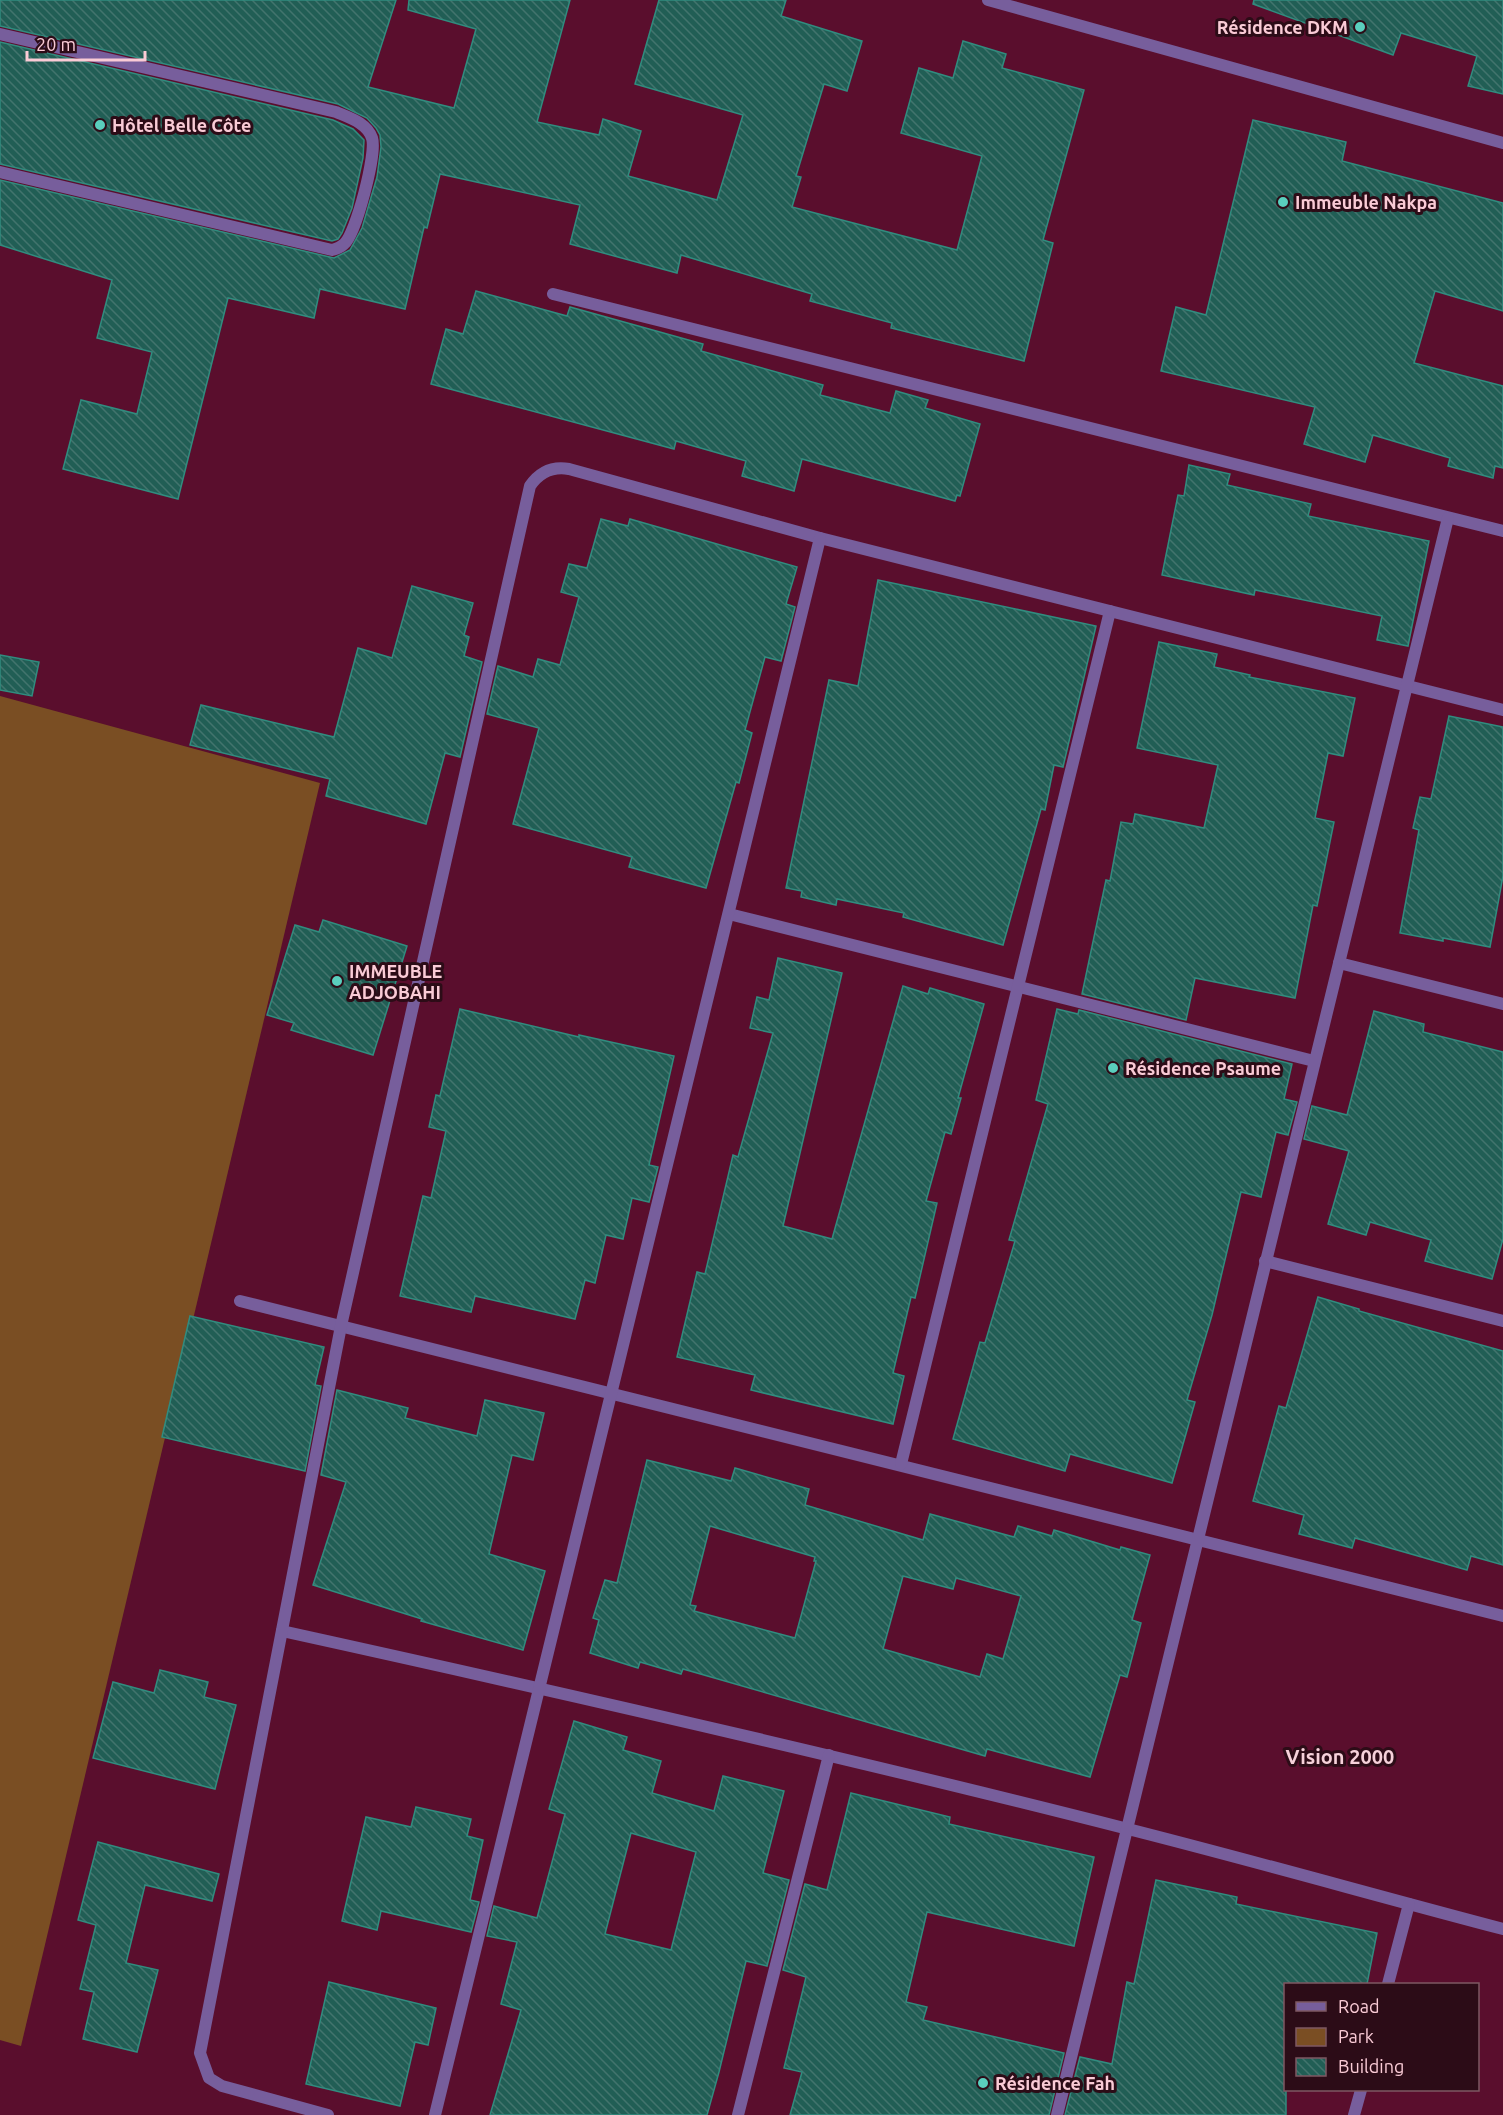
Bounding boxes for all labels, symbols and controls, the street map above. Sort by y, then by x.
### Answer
place label: Résidence DKM [1217,17,1348,37]
marker: Résidence DKM [1353,20,1367,34]
scale bar [27,24,146,62]
text: 20 m [36,34,76,54]
place label: Hôtel Belle Côte [112,115,251,135]
marker: Hôtel Belle Côte [93,118,107,132]
place label: Immeuble Nakpa [1295,192,1437,212]
marker: Immeuble Nakpa [1276,195,1290,209]
place label: IMMEUBLE ADJOBAHI [349,961,443,1002]
marker: IMMEUBLE ADJOBAHI [330,974,344,988]
place label: Résidence Psaume [1125,1058,1281,1078]
marker: Résidence Psaume [1106,1061,1120,1075]
district label: Vision 2000 [1286,1745,1394,1768]
legend [1284,1983,1479,2091]
text: Road [1338,1996,1380,2016]
text: Park [1338,2026,1374,2046]
text: Building [1338,2056,1404,2076]
place label: Résidence Fah [995,2073,1115,2093]
marker: Résidence Fah [976,2076,990,2090]

